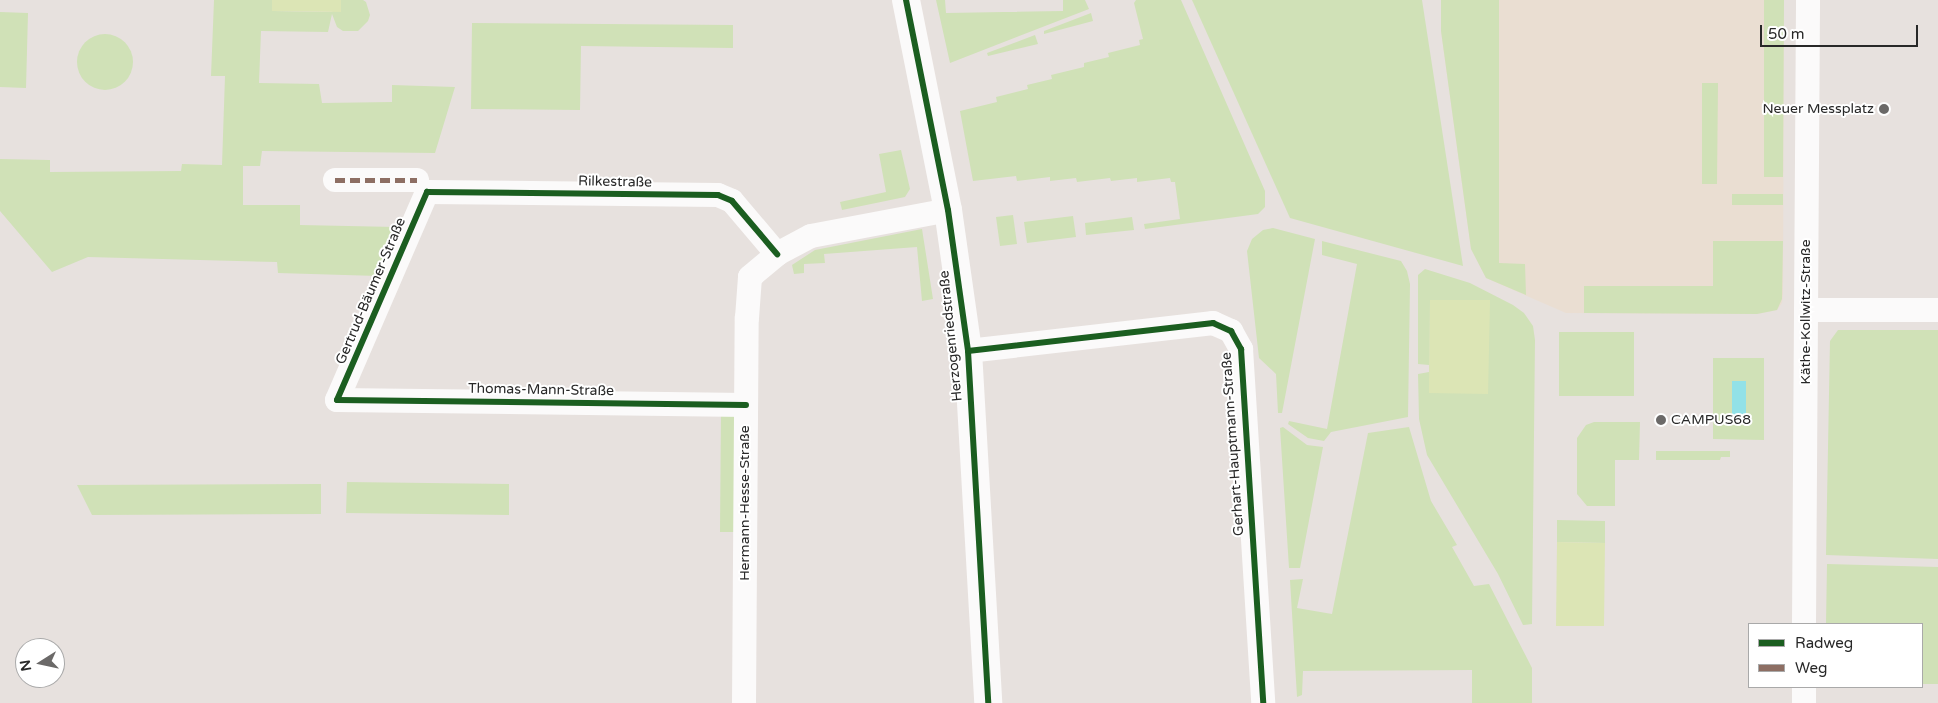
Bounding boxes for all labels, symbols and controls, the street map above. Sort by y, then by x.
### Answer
scale bar [1763,15,1920,47]
text: 50 m [1768,25,1805,43]
place label: Neuer Messplatz [1763,101,1874,117]
marker: Neuer Messplatz [1878,103,1890,115]
street label: Rilkestraße [578,173,652,191]
street label: Gertrud-Bäumer-Straße [332,215,410,367]
street label: Käthe-Kollwitz-Straße [1798,239,1814,385]
street label: Herzogenriedstraße [936,270,966,402]
street label: Gerhart-Hauptmann-Straße [1218,351,1248,537]
street label: Thomas-Mann-Straße [468,380,614,400]
place label: CAMPUS68 [1671,412,1751,428]
marker: CAMPUS68 [1655,414,1667,426]
street label: Hermann-Hesse-Straße [737,425,753,581]
legend [1748,623,1923,688]
text: Radweg [1795,634,1853,652]
north arrow [15,638,65,688]
text: N [16,659,35,673]
text: Weg [1795,659,1827,677]

